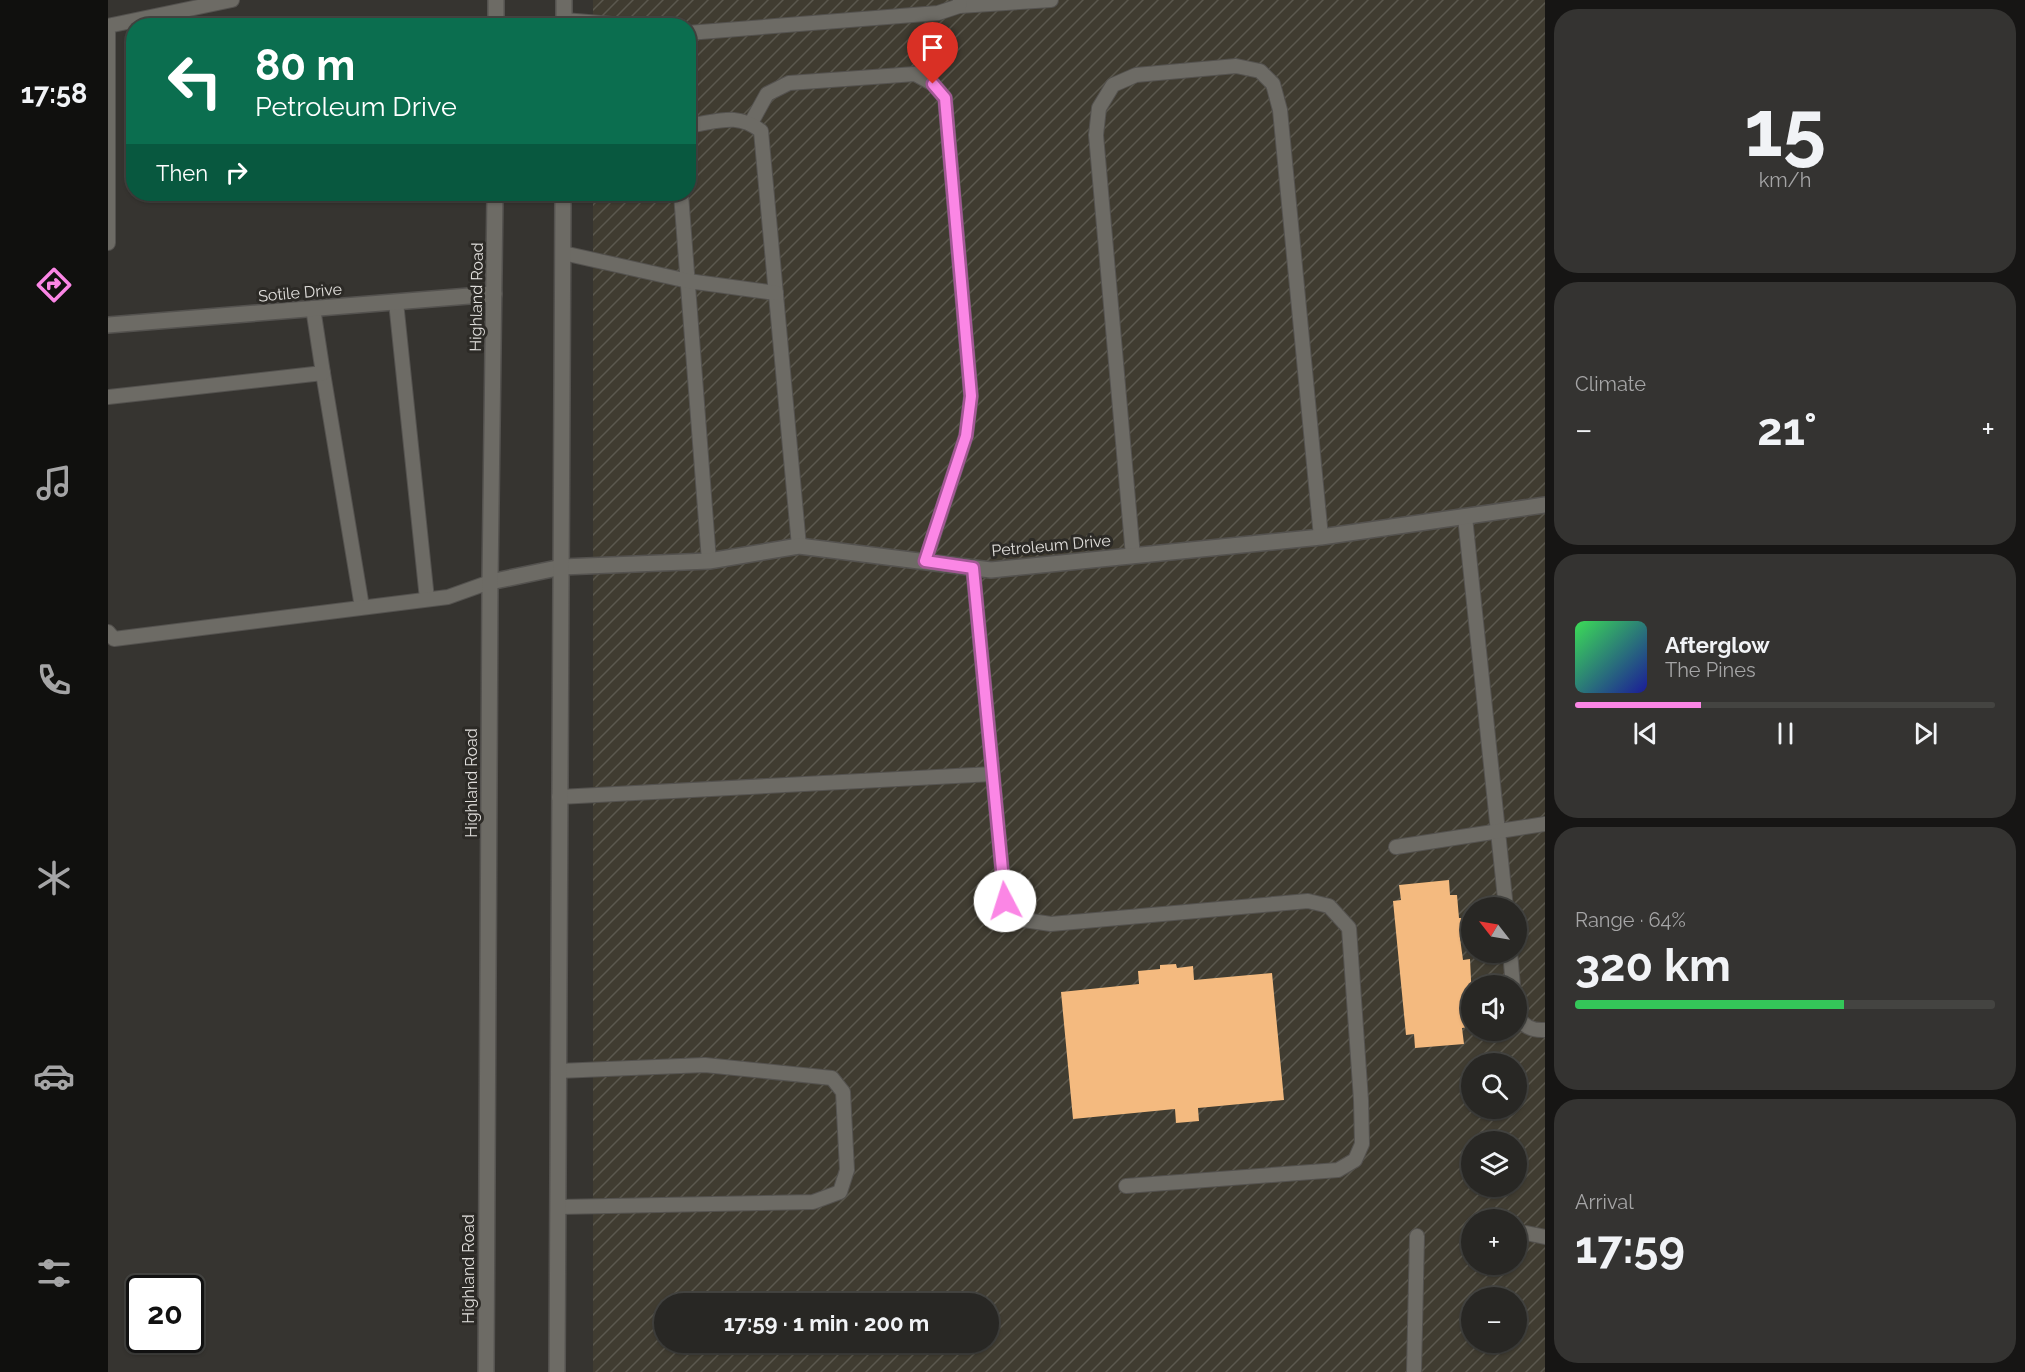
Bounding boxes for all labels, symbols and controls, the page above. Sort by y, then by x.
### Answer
pin [907,22,958,84]
icon: arrive [916,31,949,64]
text: 80 m [255,41,355,90]
icon: left [156,42,234,120]
text: 17:58 [21,78,87,109]
text: 15 [1744,83,1826,174]
text: Petroleum Drive [255,91,457,122]
icon: right [220,156,253,189]
text: Then [156,160,208,186]
text: km/h [1759,168,1811,192]
street label: Highland Road [466,242,487,352]
icon: directions [33,264,75,306]
street label: Sotile Drive [257,279,343,306]
text: Climate [1575,372,1646,396]
text: 21° [1757,403,1817,456]
text: − [1575,410,1593,449]
text: + [1981,410,1995,449]
icon: music [33,462,75,504]
street label: Petroleum Drive [991,531,1111,560]
text: Afterglow [1665,632,1770,658]
text: The Pines [1665,658,1756,682]
icon: phone [33,659,75,701]
icon: previous [1629,717,1662,750]
icon: pause [1769,717,1802,750]
icon: next [1909,717,1942,750]
street label: Highland Road [462,728,481,838]
icon: climate [33,857,75,899]
position arrow [973,869,1037,933]
north arrow [1461,897,1527,963]
map controls [1461,897,1527,1353]
text: Range · 64% [1575,908,1686,932]
text: 320 km [1575,939,1731,992]
button: sound [1461,975,1527,1041]
button: search [1461,1053,1527,1119]
icon: car [33,1055,75,1097]
button: layers [1461,1131,1527,1197]
text: Arrival [1575,1190,1634,1214]
button: + [1461,1209,1527,1275]
street label: Highland Road [459,1214,478,1324]
text: 17:59 [1575,1221,1685,1274]
icon: filters [33,1252,75,1294]
speed limit sign: 20 [126,1275,204,1353]
button: − [1461,1287,1527,1353]
text: 17:59 · 1 min · 200 m [724,1310,929,1336]

